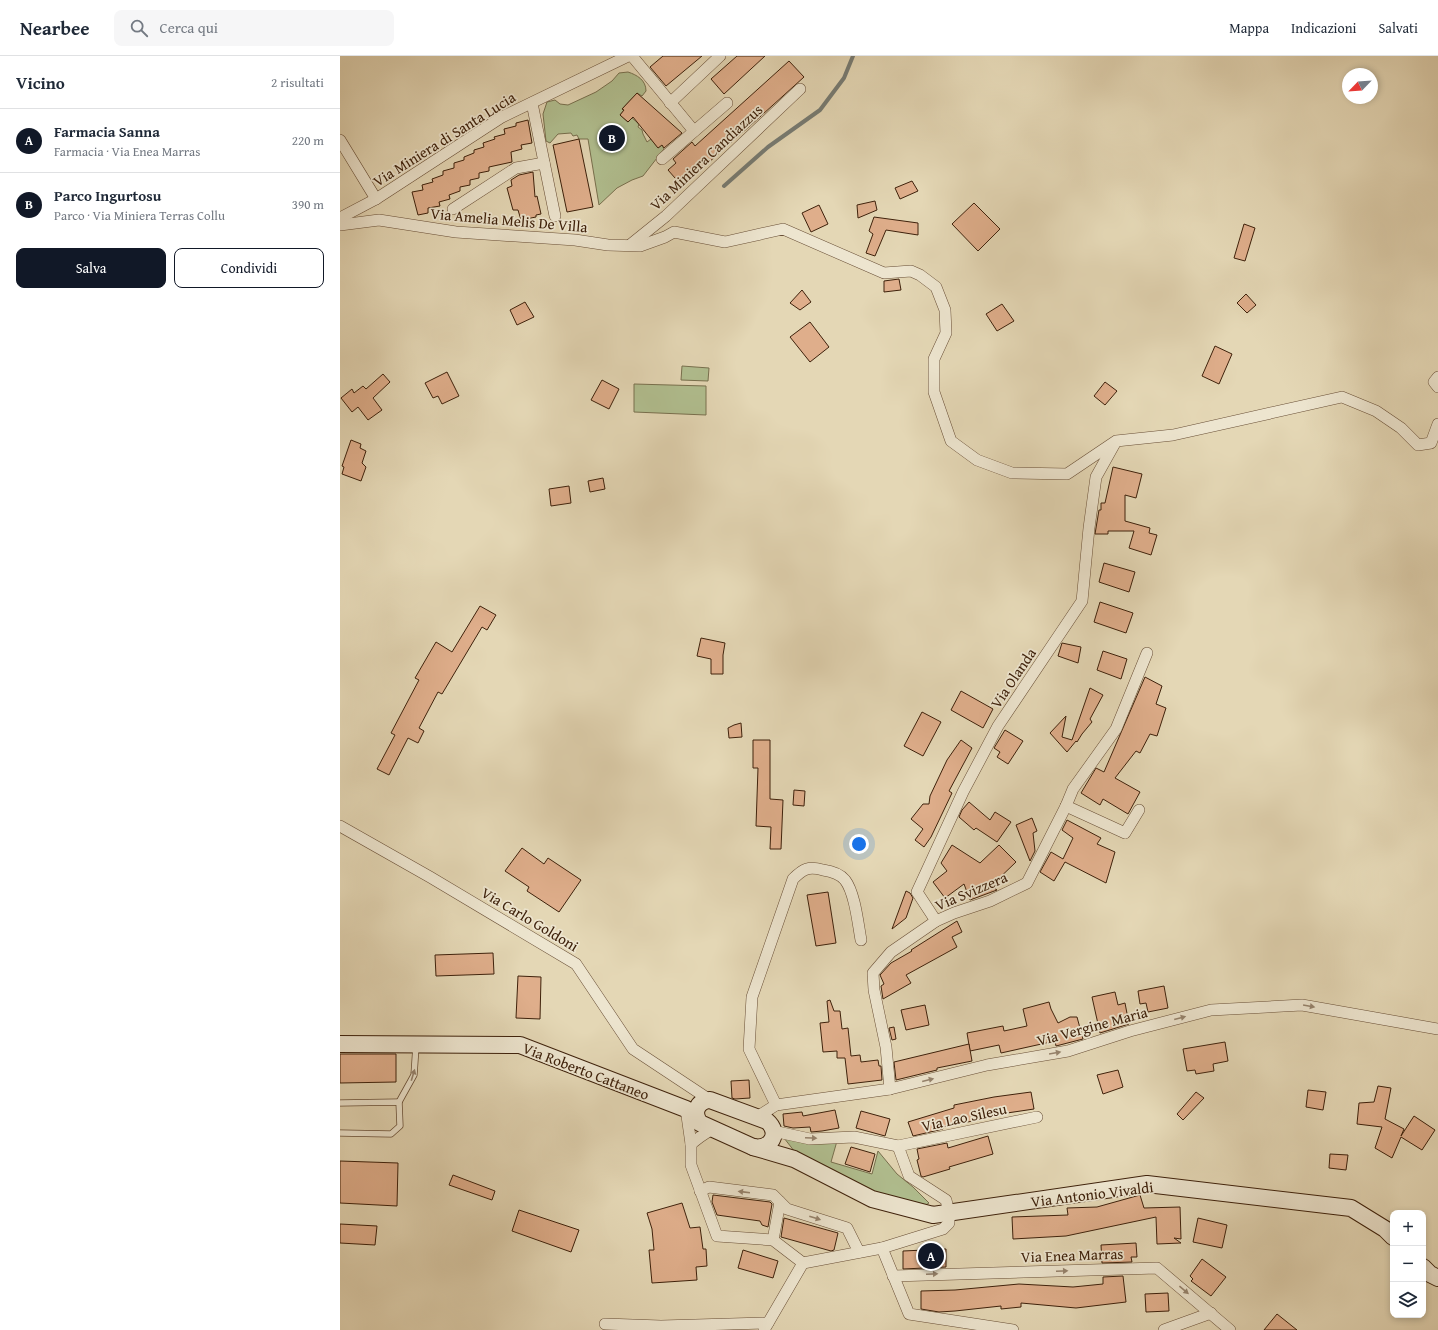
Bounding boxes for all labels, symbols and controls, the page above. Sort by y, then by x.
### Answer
search box [114,10,394,46]
text: Nearbee [20,14,90,42]
icon: search [128,17,150,39]
text: Cerca qui [160,17,218,38]
text: Mappa [1229,18,1269,38]
text: Indicazioni [1291,18,1356,38]
text: Salvati [1378,18,1418,38]
north arrow [1342,68,1378,104]
text: Vicino [16,70,65,95]
text: 2 risultati [271,73,324,92]
street label: Via Miniera di Santa Lucia [369,87,519,191]
street label: Via Miniera Candiazzus [645,99,767,215]
text: Farmacia Sanna [54,121,160,142]
pin: B [599,123,625,153]
text: A [25,131,33,150]
text: 220 m [292,131,324,150]
text: Farmacia · Via Enea Marras [54,142,200,161]
text: Parco Ingurtosu [54,185,161,206]
text: B [25,195,33,214]
text: 390 m [292,195,324,214]
street label: Via Amelia Melis De Villa [430,203,588,237]
text: Parco · Via Miniera Terras Collu [54,206,225,225]
button: Salva [16,248,166,288]
button: Condividi [174,248,324,288]
street label: Via Olanda [985,644,1041,712]
your location [849,834,869,854]
street label: Via Svizzera [932,866,1010,916]
street label: Via Carlo Goldoni [477,882,583,956]
street label: Via Vergine Maria [1034,1001,1150,1051]
one-way arrow [1303,1003,1315,1009]
one-way arrow [1174,1015,1186,1021]
street label: Via Roberto Cattaneo [520,1037,653,1105]
one-way arrow [1049,1050,1061,1056]
one-way arrow [410,1068,416,1080]
one-way arrow [922,1076,934,1082]
street label: Via Lao Silesu [919,1098,1009,1136]
one-way arrow [805,1135,818,1142]
street label: Via Antonio Vivaldi [1030,1176,1154,1212]
one-way arrow [738,1189,750,1195]
map controls [1390,1210,1426,1318]
button: + [1390,1210,1426,1246]
one-way arrow [809,1215,821,1221]
pin: A [918,1241,944,1271]
street label: Via Enea Marras [1020,1243,1124,1267]
button: − [1390,1246,1426,1282]
one-way arrow [1056,1268,1069,1274]
one-way arrow [926,1271,938,1278]
button: layers [1390,1282,1426,1318]
one-way arrow [1178,1286,1189,1295]

